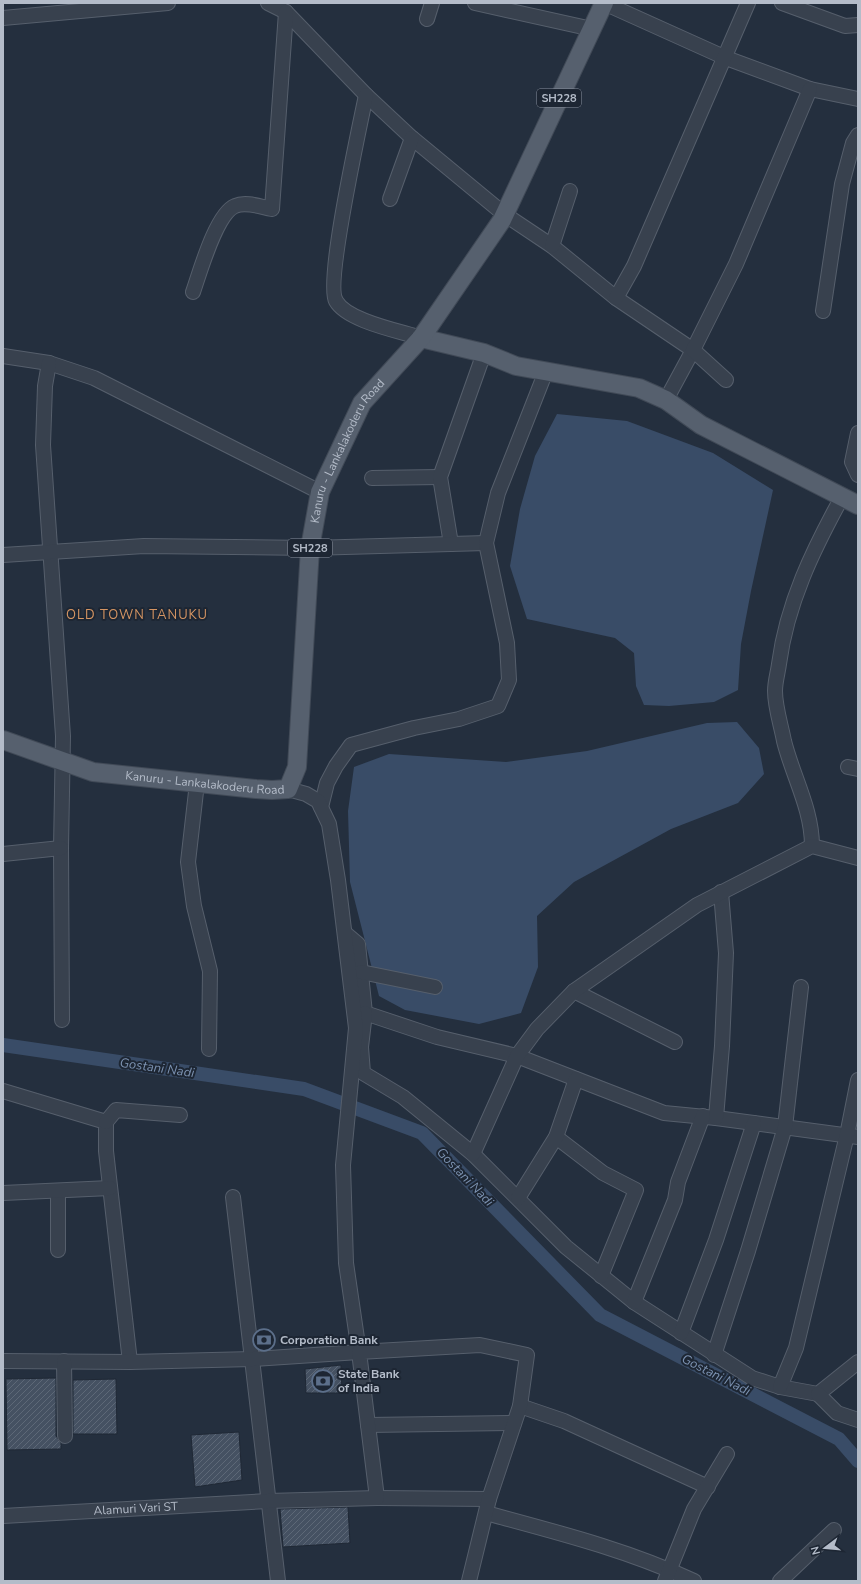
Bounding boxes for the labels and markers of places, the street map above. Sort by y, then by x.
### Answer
bank icon: Corporation Bank [251,1327,277,1353]
place label: Corporation Bank [280,1332,378,1348]
place label: State Bank of India [338,1366,400,1396]
bank icon: State Bank of India [310,1368,336,1394]

